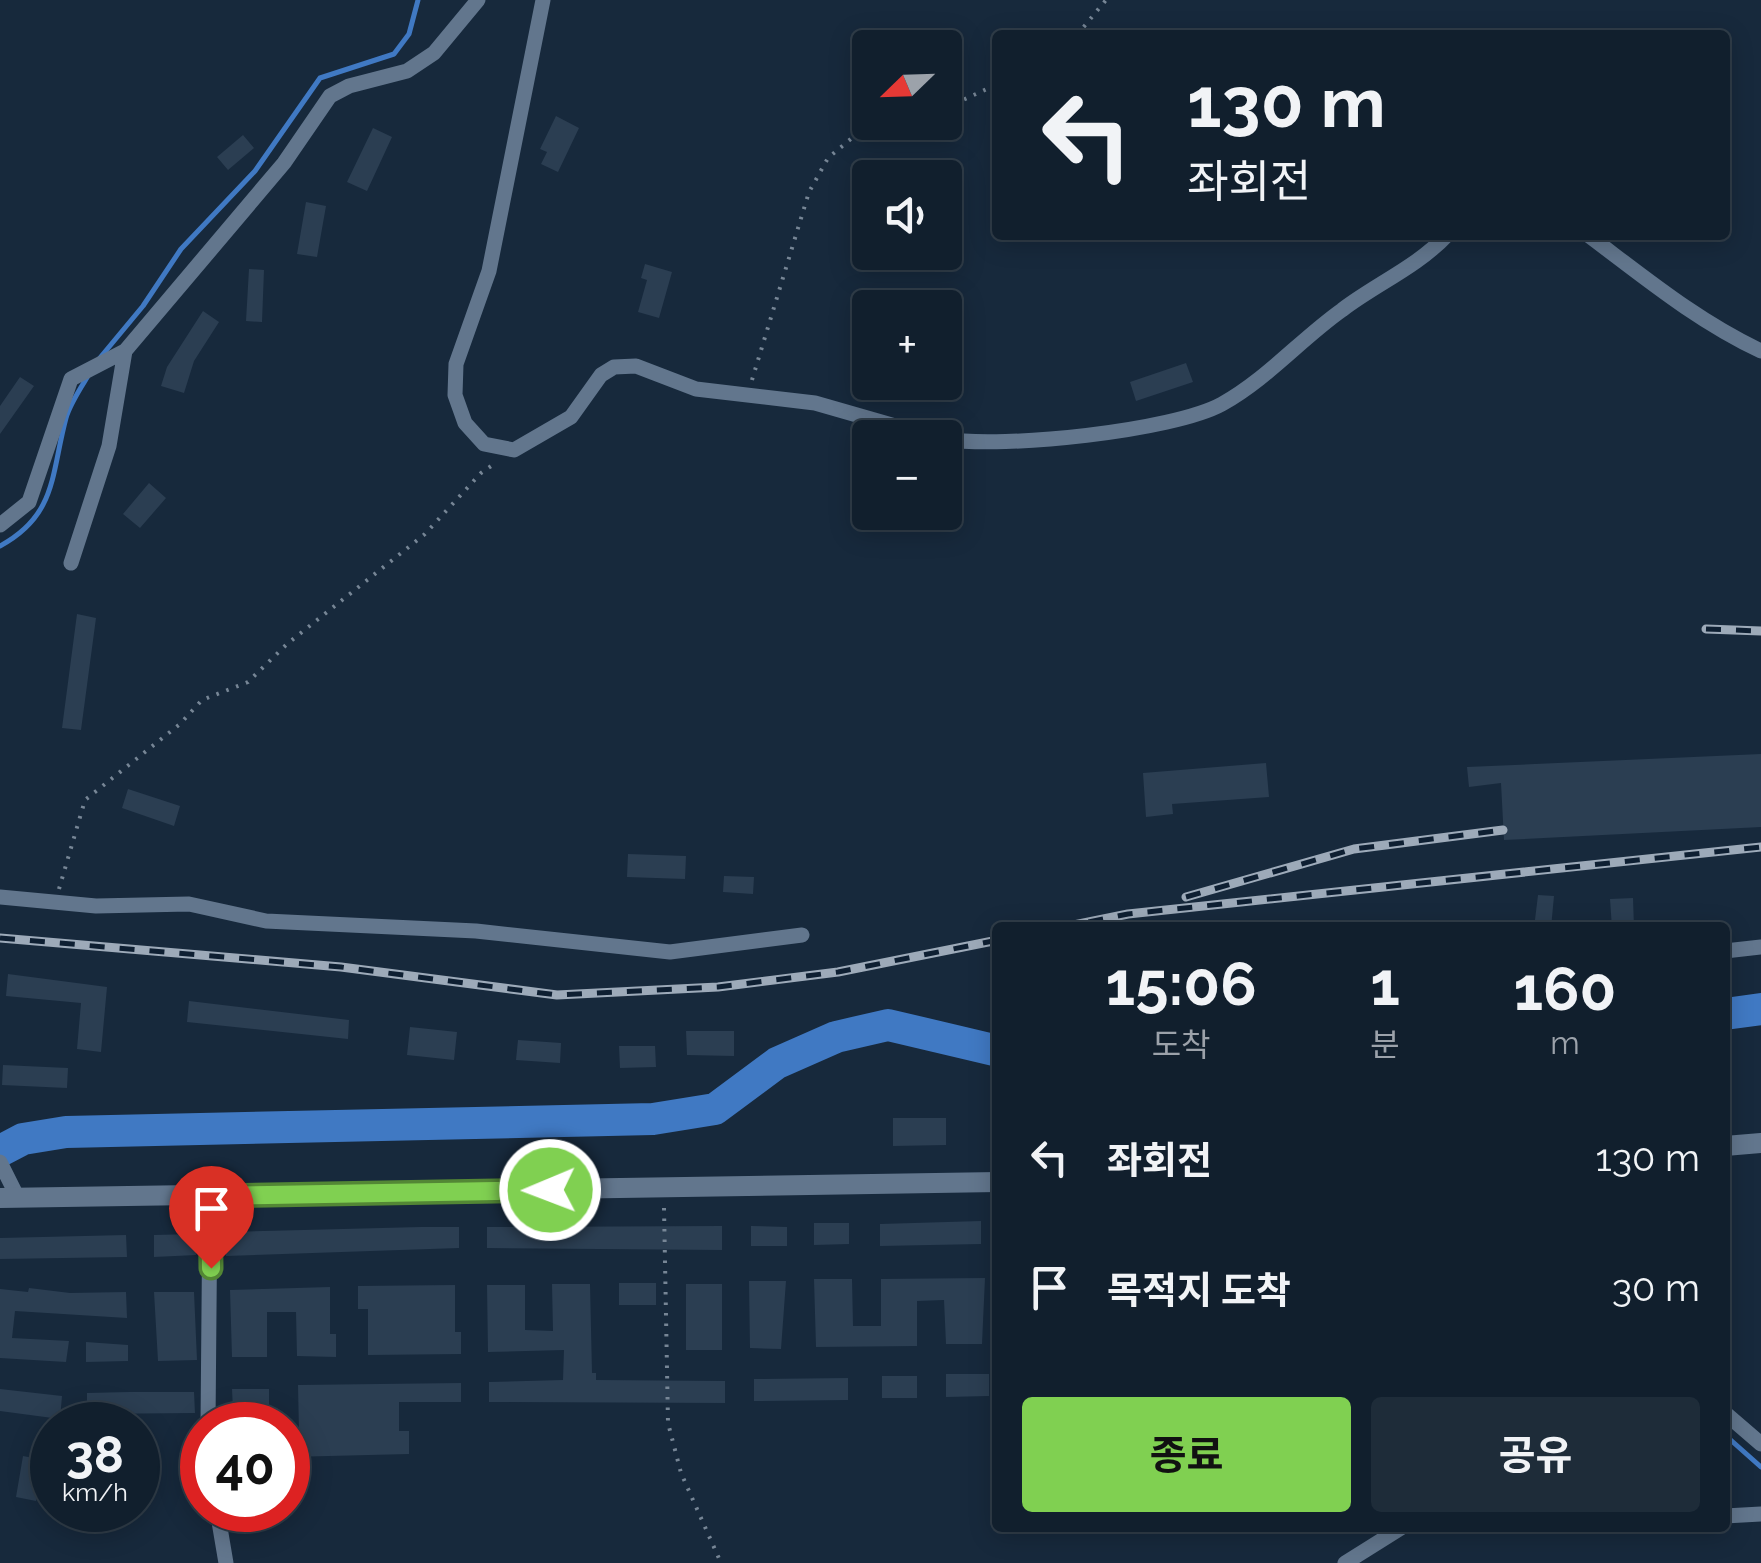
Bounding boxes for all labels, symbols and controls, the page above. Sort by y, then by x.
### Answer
north arrow [852,30,962,140]
map controls [852,30,962,530]
text: 130 m [1187,61,1386,143]
icon: left [1022,70,1152,200]
text: 좌회전 [1187,155,1311,208]
button: sound [852,160,962,270]
button: + [852,290,962,400]
button: − [852,420,962,530]
text: 15:06 [1106,949,1257,1019]
text: 1 [1370,949,1400,1019]
text: 160 [1513,954,1616,1024]
text: m [1550,1024,1580,1061]
text: 도착 [1152,1026,1211,1063]
text: 분 [1370,1026,1400,1063]
icon: left [1022,1130,1077,1185]
text: 130 m [1596,1135,1700,1180]
position arrow [498,1138,602,1242]
text: 좌회전 [1107,1138,1212,1183]
pin [169,1166,254,1269]
icon: arrive [184,1181,239,1236]
icon: arrive [1022,1260,1077,1315]
text: 30 m [1612,1265,1700,1310]
text: 목적지 도착 [1107,1268,1291,1313]
button: 종료 [1022,1397,1351,1512]
button: 공유 [1371,1397,1700,1512]
speed limit sign: 40 [180,1402,310,1532]
text: 38 [66,1425,124,1484]
text: km/h [62,1477,128,1507]

